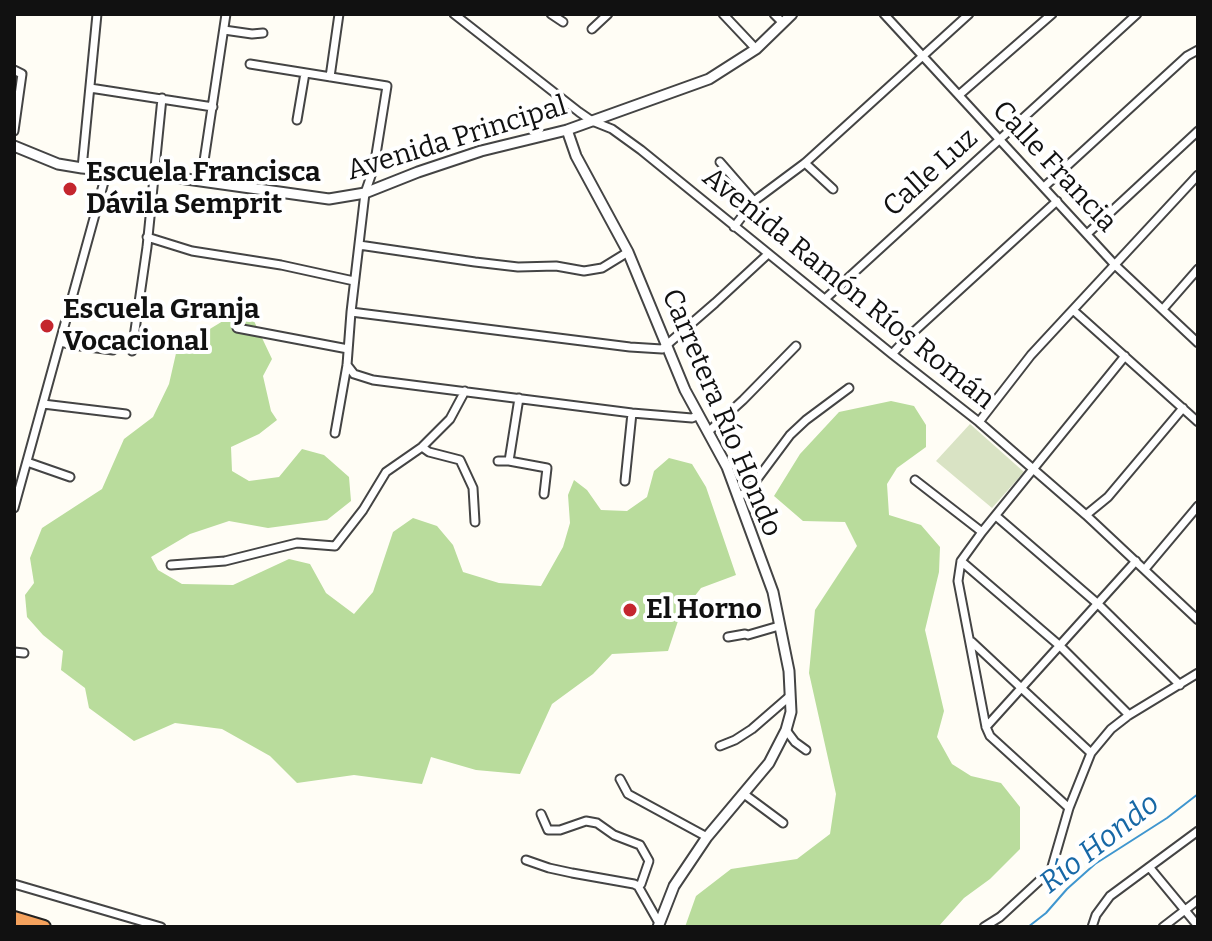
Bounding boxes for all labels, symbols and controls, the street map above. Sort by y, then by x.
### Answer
street label: Avenida Principal [343,90,571,188]
street label: Calle Francia [985,95,1123,239]
street label: Calle Luz [877,122,985,224]
place label: Escuela Francisca Dávila Semprit [86,156,321,222]
street label: Avenida Ramón Ríos Román [695,161,1001,417]
marker: Escuela Francisca Dávila Semprit [61,180,79,198]
street label: Carretera Río Hondo [654,284,788,542]
place label: Escuela Granja Vocacional [63,293,260,359]
marker: Escuela Granja Vocacional [38,317,56,335]
place label: El Horno [646,593,762,627]
marker: El Horno [621,601,639,619]
water label: Río Hondo [1033,786,1167,902]

